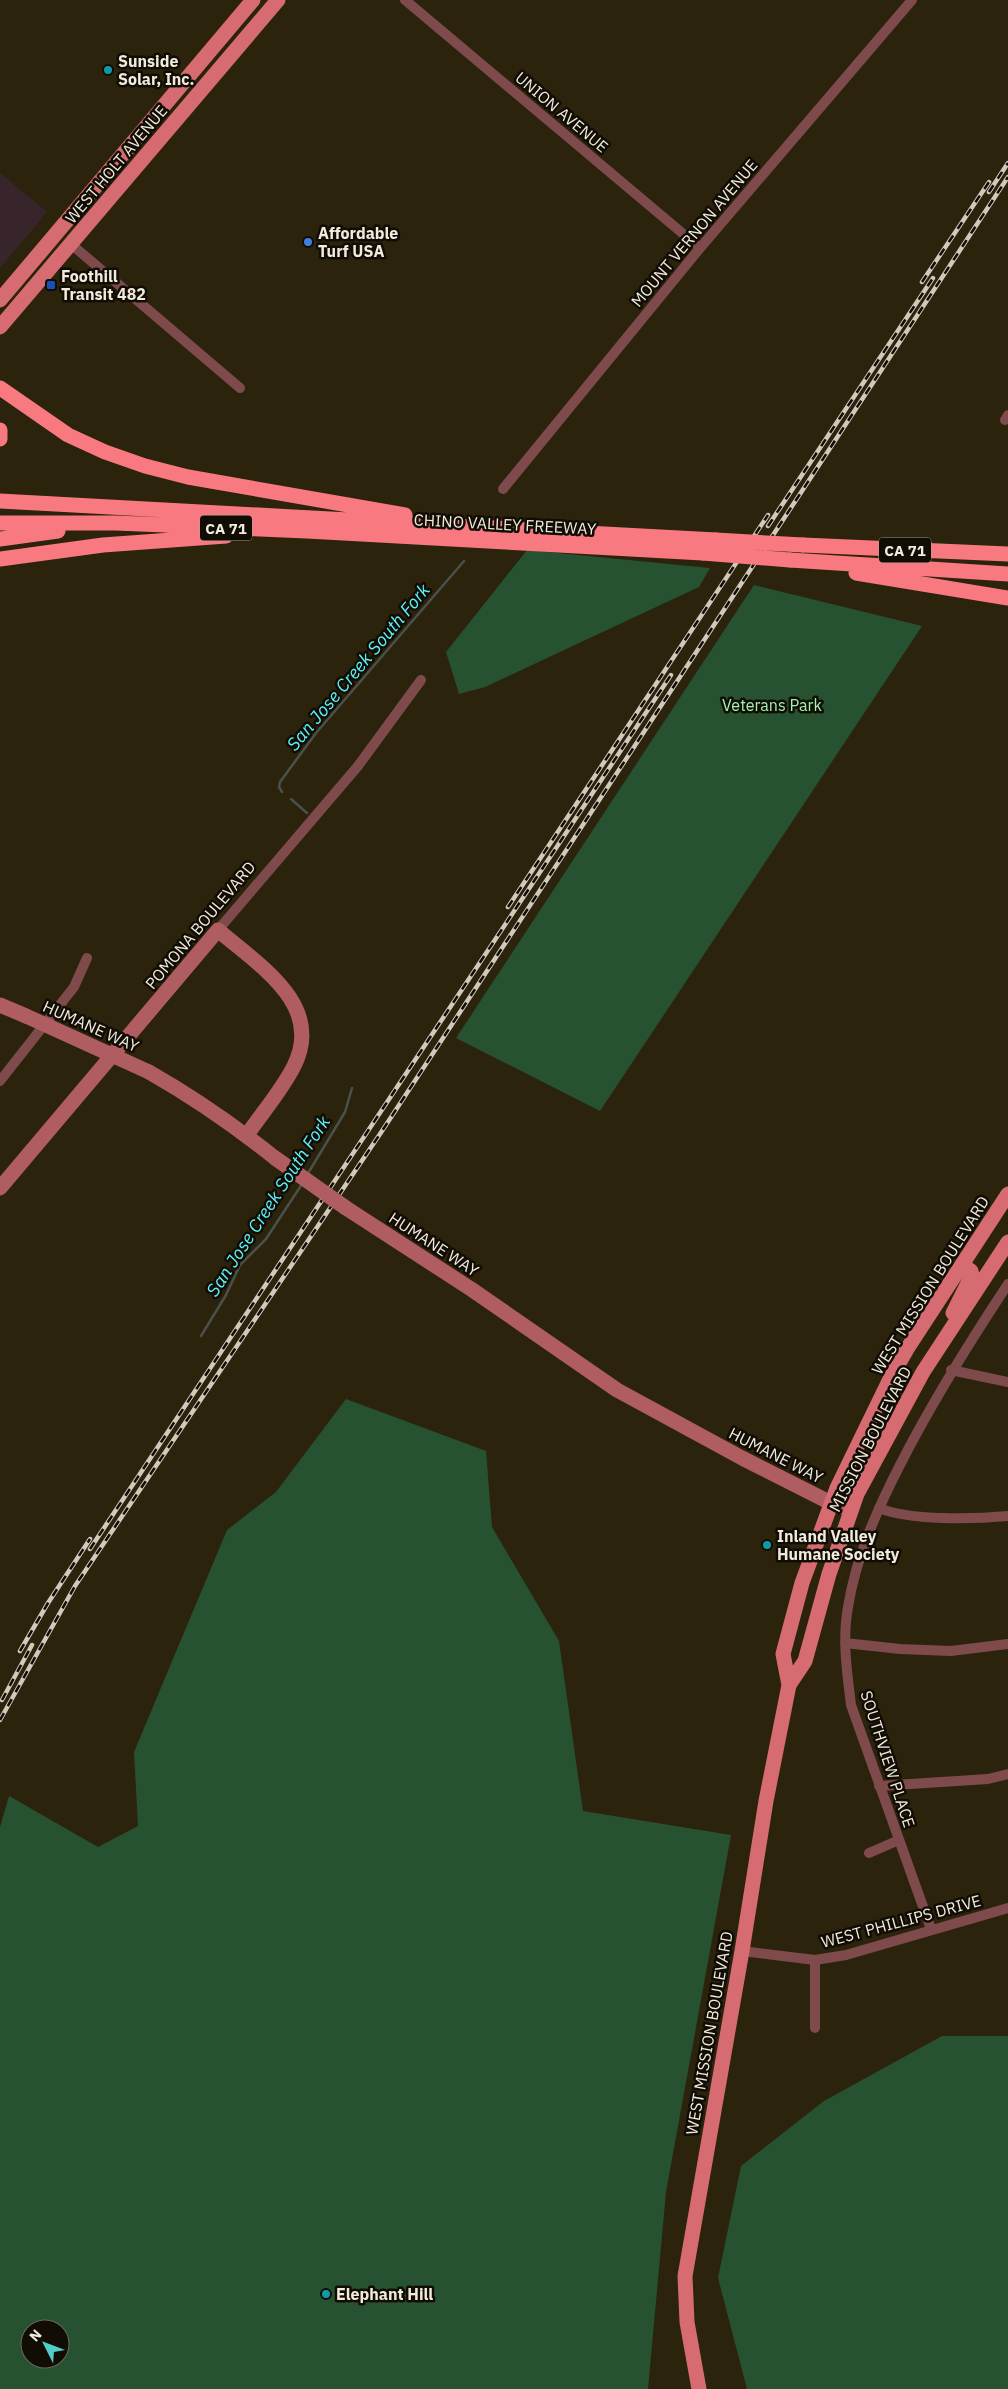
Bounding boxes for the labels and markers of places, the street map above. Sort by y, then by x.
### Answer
place label: Sunside Solar, Inc. [118,51,195,89]
marker: Sunside Solar, Inc. [102,64,114,76]
place label: Affordable Turf USA [318,223,398,261]
marker: Affordable Turf USA [302,236,314,248]
place label: Foothill Transit 482 [61,266,146,304]
marker: Foothill Transit 482 [45,279,57,291]
place label: Inland Valley Humane Society [777,1526,900,1564]
marker: Inland Valley Humane Society [761,1539,773,1551]
place label: Elephant Hill [336,2284,433,2304]
marker: Elephant Hill [320,2288,332,2300]

